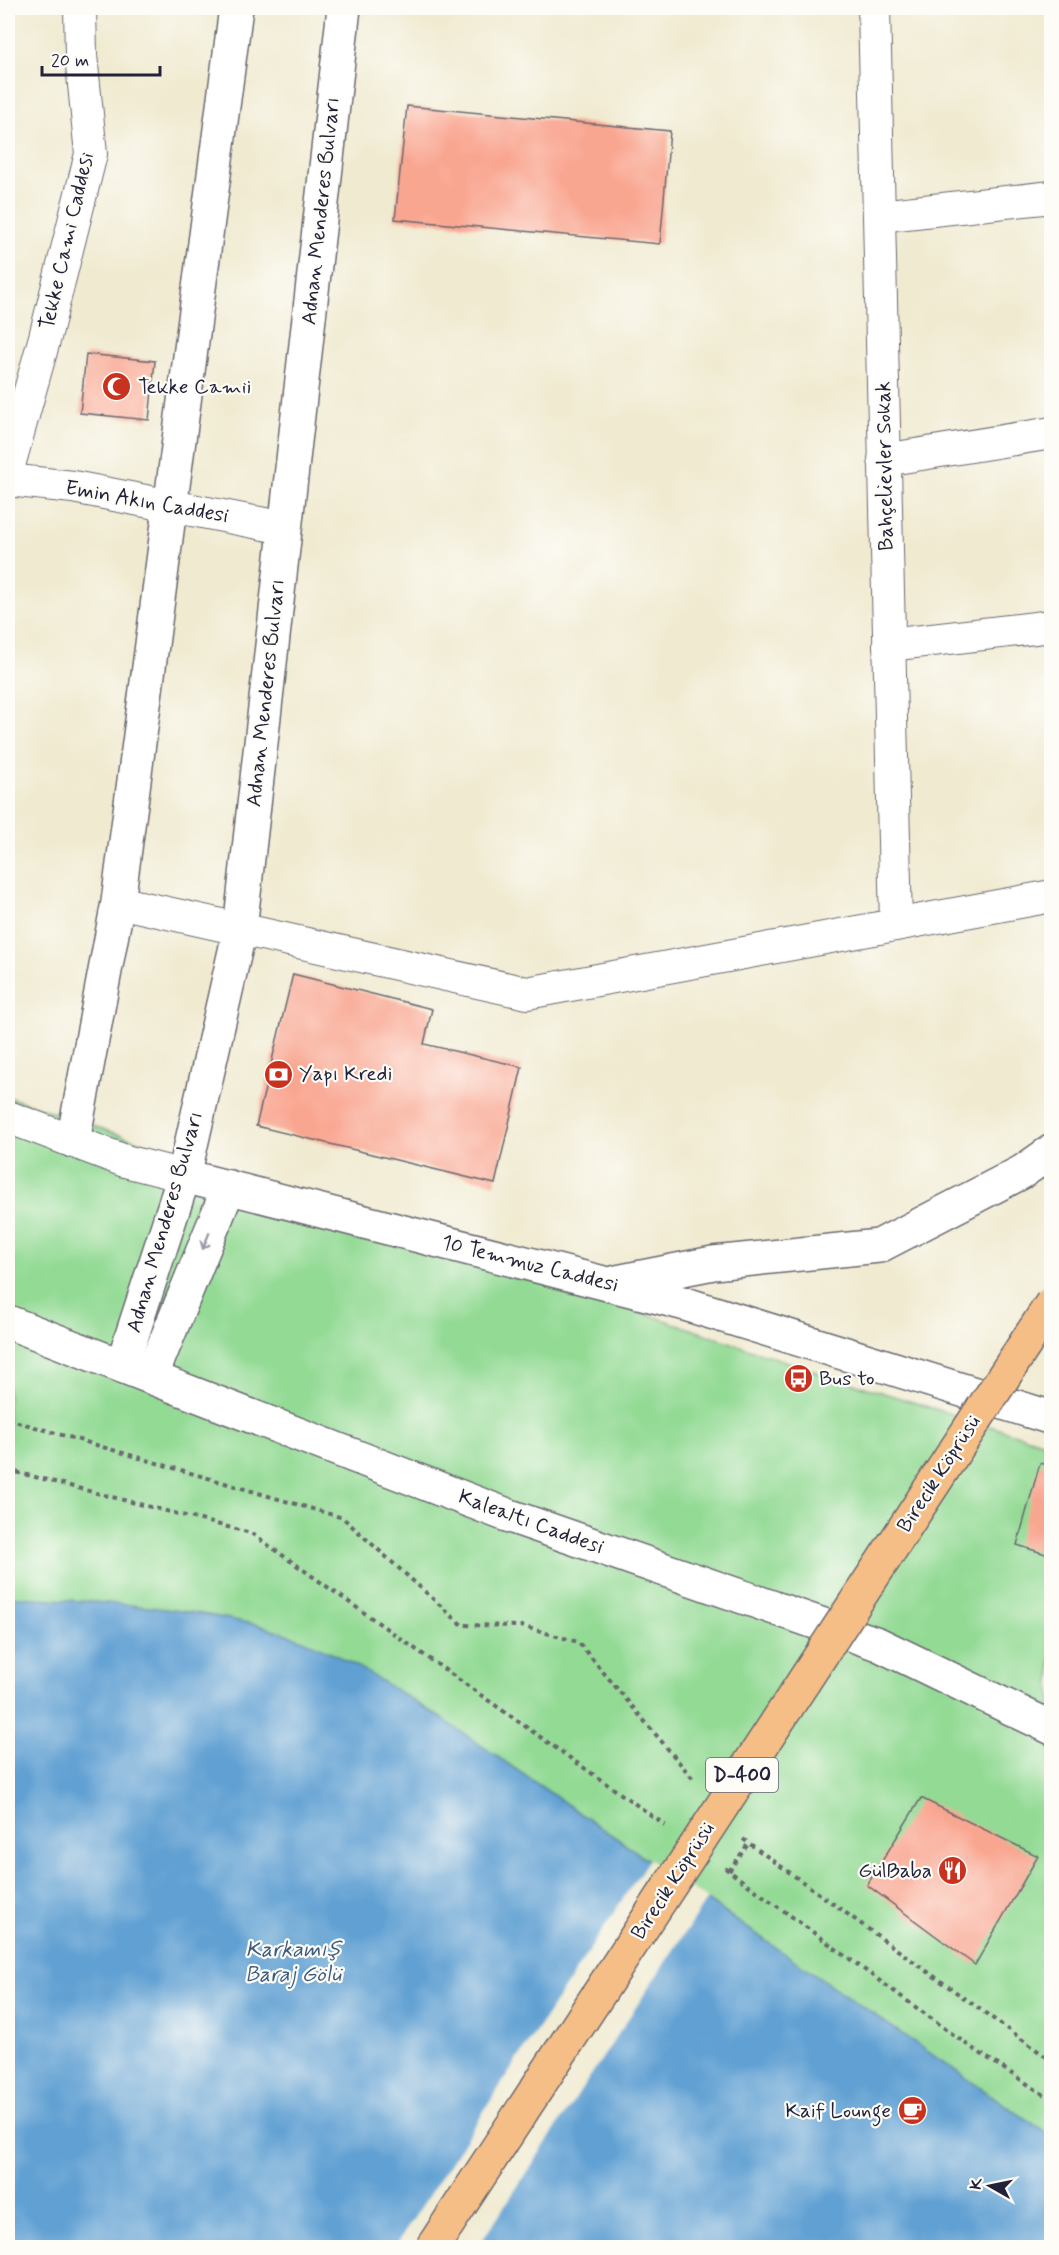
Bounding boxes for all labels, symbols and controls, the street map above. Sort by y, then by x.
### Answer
scale bar [42,39,160,77]
text: 20 m [51,49,89,73]
street label: Adnan Menderes Bulvarı [295,96,347,326]
street label: Tekke Cami Caddesi [33,149,101,332]
mosque icon: Tekke Camii [101,371,133,403]
place label: Tekke Camii [138,373,251,401]
street label: Bahçelievler Sokak [870,381,900,551]
street label: Emin Akın Caddesi [63,474,231,530]
street label: Adnan Menderes Bulvarı [240,578,292,808]
bank icon: Yapı Kredi [262,1058,294,1090]
place label: Yapı Kredi [299,1060,392,1088]
street label: Adnan Menderes Bulvarı [120,1108,210,1336]
street label: 10 Temmuz Caddesi [439,1228,621,1300]
one-way arrow [200,1232,211,1250]
bus stop icon: Bus to [782,1363,814,1395]
place label: Bus to [819,1365,875,1393]
street label: Birecik Köprüsü [891,1410,987,1538]
street label: Kalealtı Caddesi [454,1483,608,1561]
road number: D-400 [706,1758,778,1792]
street label: Birecik Köprüsü [625,1817,721,1945]
restaurant icon: GülBaba [937,1855,969,1887]
place label: GülBaba [858,1857,932,1885]
water label: Karkamış Baraj Gölü [245,1936,344,1989]
cafe icon: Kaif Lounge [896,2095,928,2127]
place label: Kaif Lounge [785,2097,891,2127]
north arrow [960,2156,1020,2216]
text: K [965,2176,988,2191]

